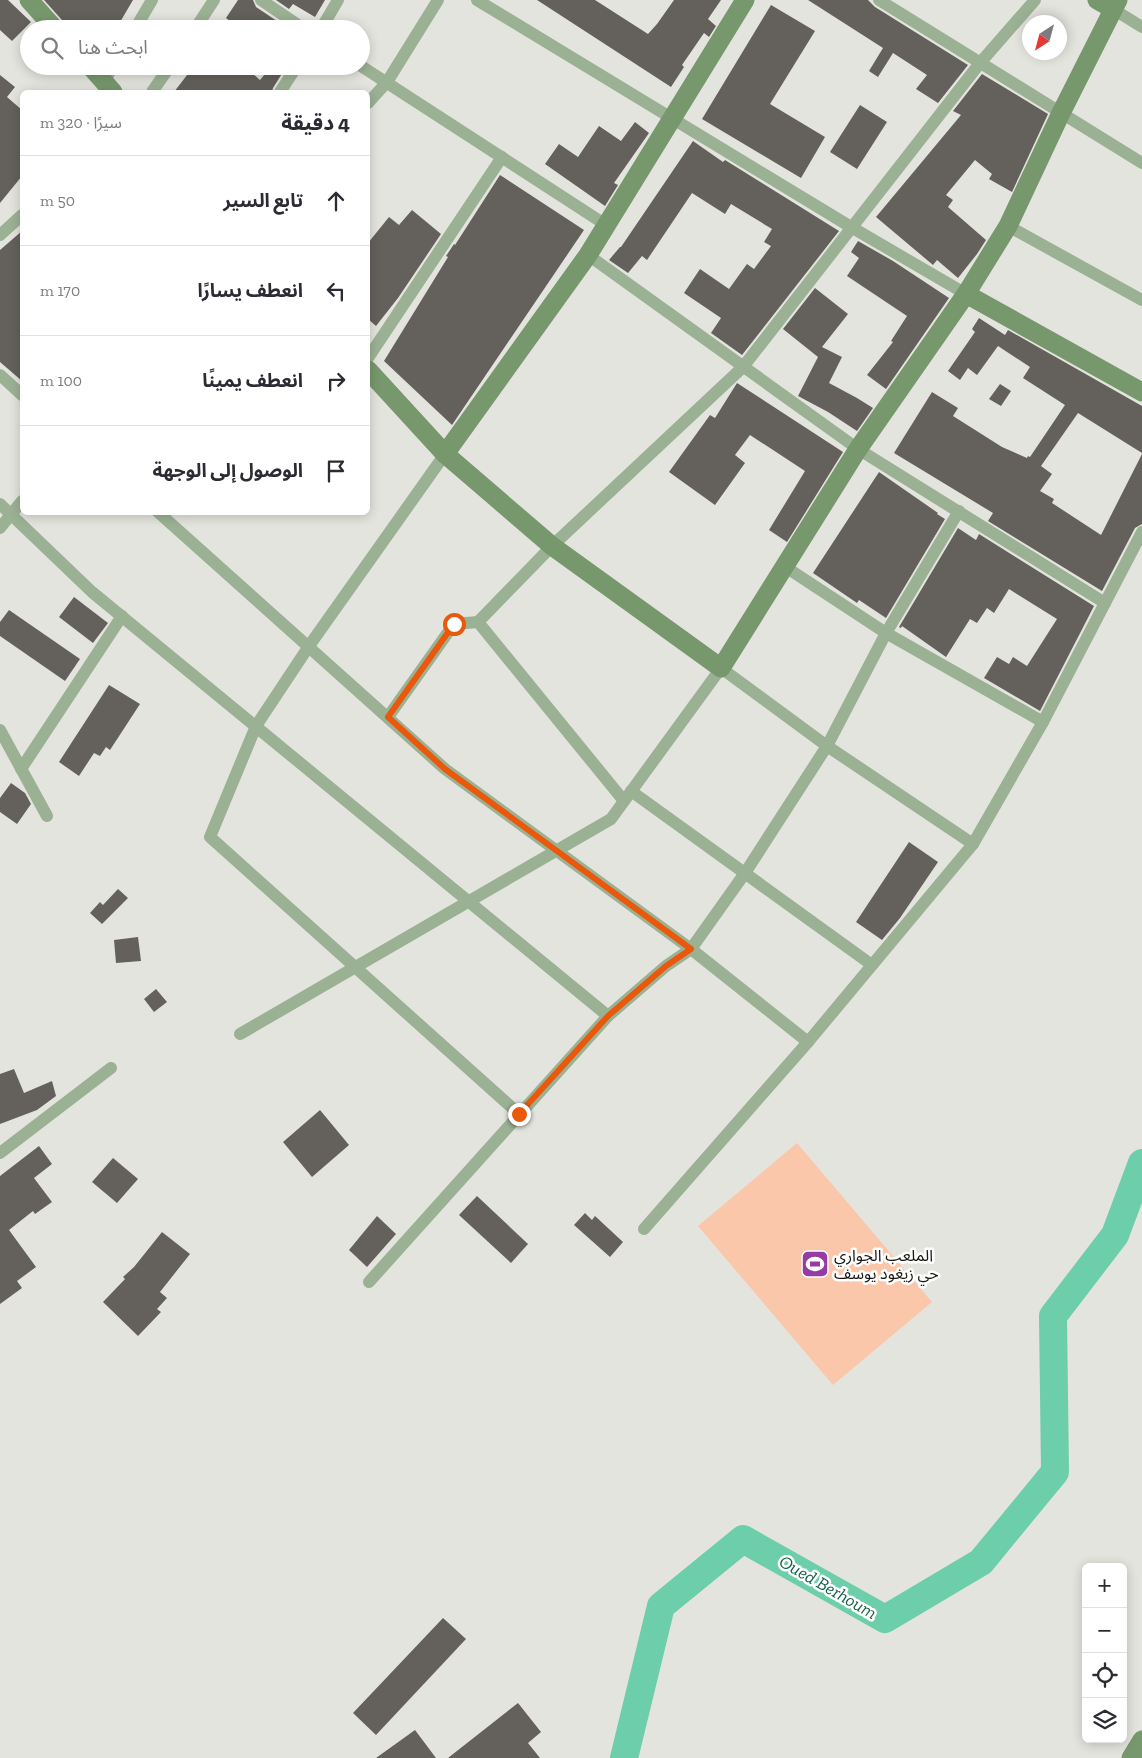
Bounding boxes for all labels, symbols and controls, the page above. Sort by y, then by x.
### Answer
north arrow [1022,15,1067,60]
search box [20,20,370,75]
icon: search [38,34,66,62]
text: ابحث هنا [78,36,148,59]
text: 4 دقيقة [281,110,350,135]
text: سيرًا · 320 m [40,113,122,132]
icon: ahead [322,187,350,215]
text: تابع السير [223,189,303,212]
text: 50 m [40,191,75,210]
icon: left [322,277,350,305]
text: انعطف يسارًا [197,279,303,302]
text: 170 m [40,281,80,300]
icon: right [322,367,350,395]
text: انعطف يمينًا [202,369,303,392]
text: 100 m [40,371,82,390]
icon: arrive [322,457,350,485]
text: الوصول إلى الوجهة [152,459,303,482]
route start [443,613,466,636]
route end [508,1103,531,1126]
place label: الملعب الجواري حي زيغود يوسف [834,1246,939,1285]
sports icon: الملعب الجواري حي زيغود يوسف [800,1249,830,1279]
water label: Oued Berhoum [775,1550,881,1624]
map controls [1082,1563,1127,1743]
button: + [1082,1563,1127,1608]
button: − [1082,1608,1127,1653]
button: locate [1082,1653,1127,1698]
button: layers [1082,1698,1127,1743]

